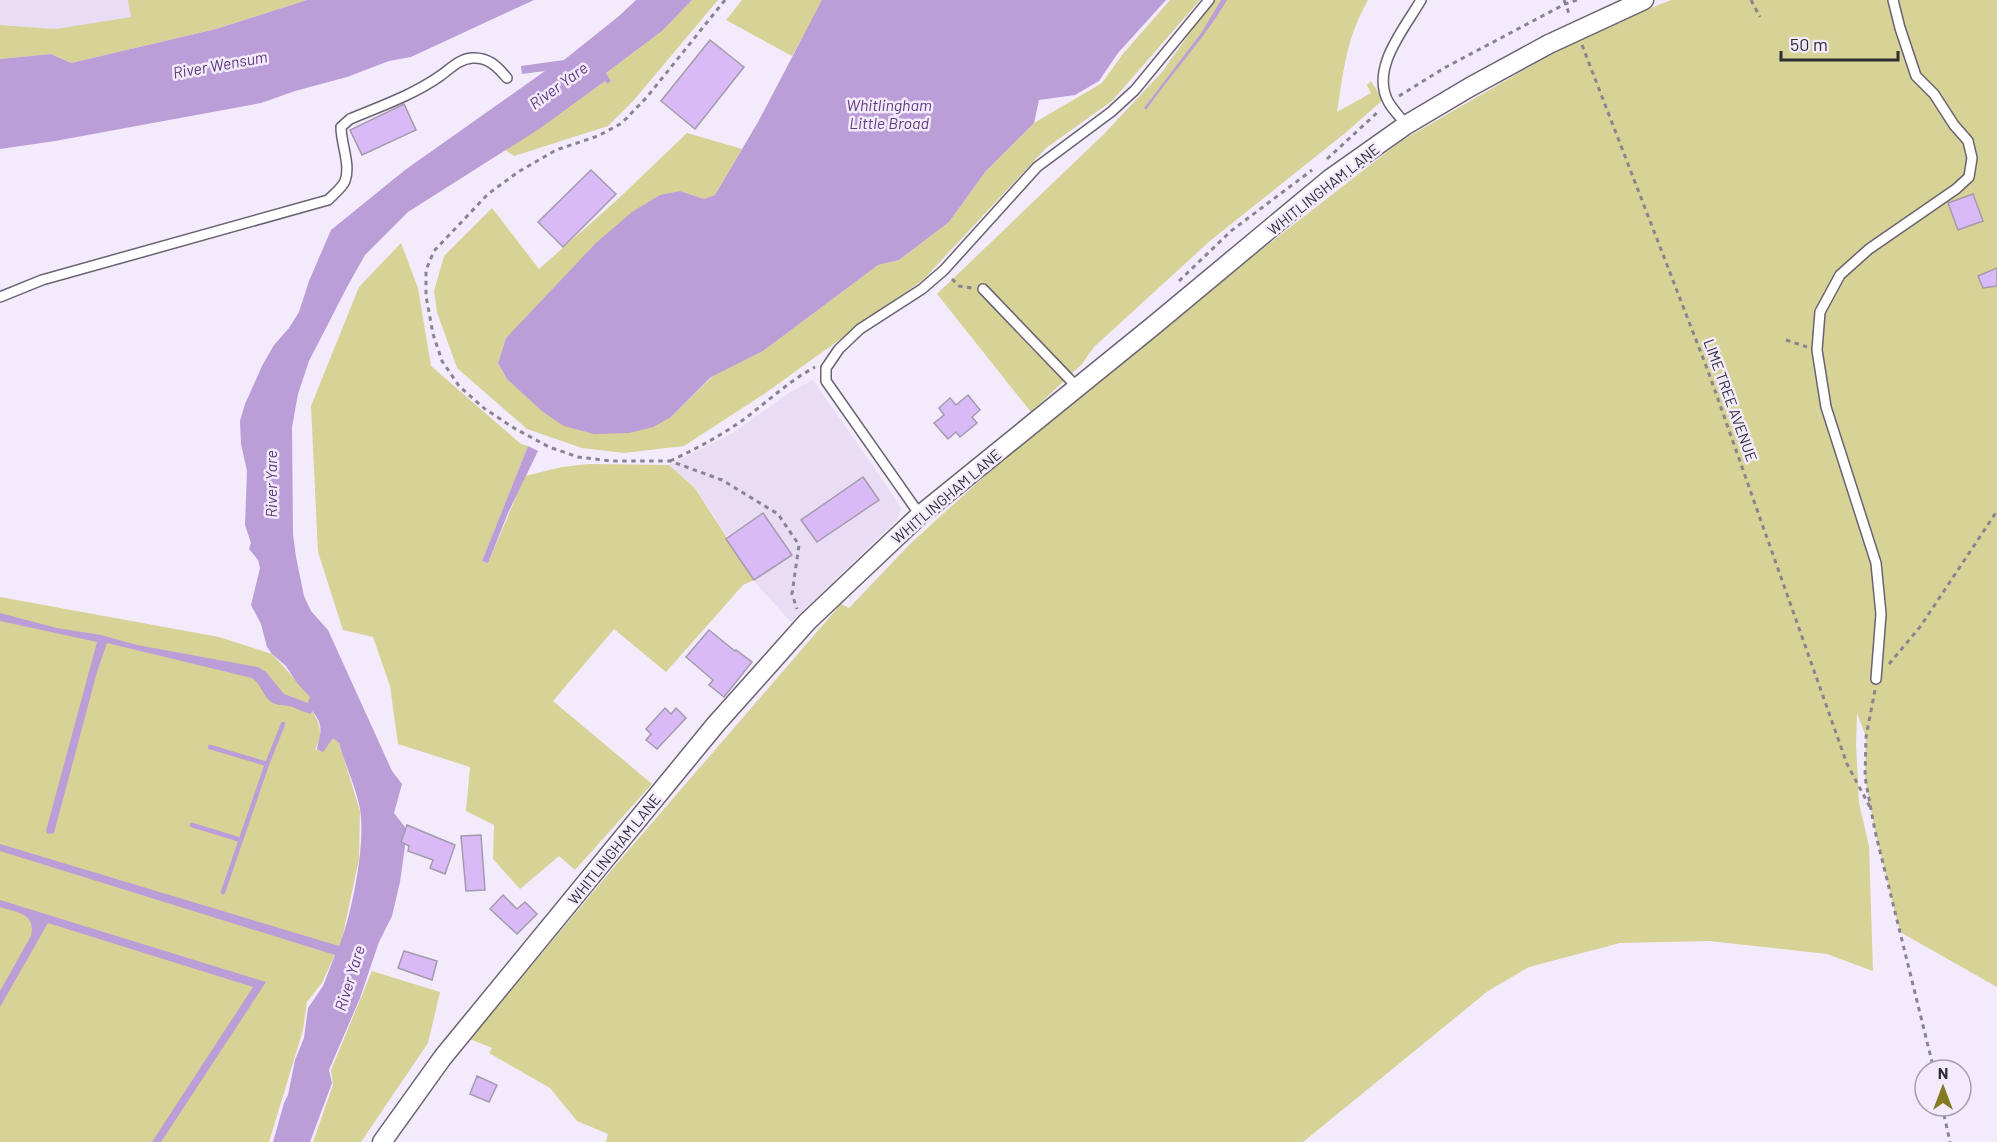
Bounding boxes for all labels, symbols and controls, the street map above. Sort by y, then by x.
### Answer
scale bar [1781,24,1898,62]
text: 50 m [1790,33,1828,55]
water label: River Wensum [171,46,269,82]
water label: River Yare [525,57,591,113]
water label: Whitlingham Little Broad [846,95,932,132]
street label: WHITLINGHAM LANE [1263,140,1383,238]
street label: LIME TREE AVENUE [1700,336,1762,464]
street label: WHITLINGHAM LANE [888,445,1004,547]
water label: River Yare [261,450,280,518]
street label: WHITLINGHAM LANE [564,790,664,908]
water label: River Yare [330,943,368,1013]
north arrow [1913,1058,1973,1118]
text: N [1938,1063,1948,1082]

